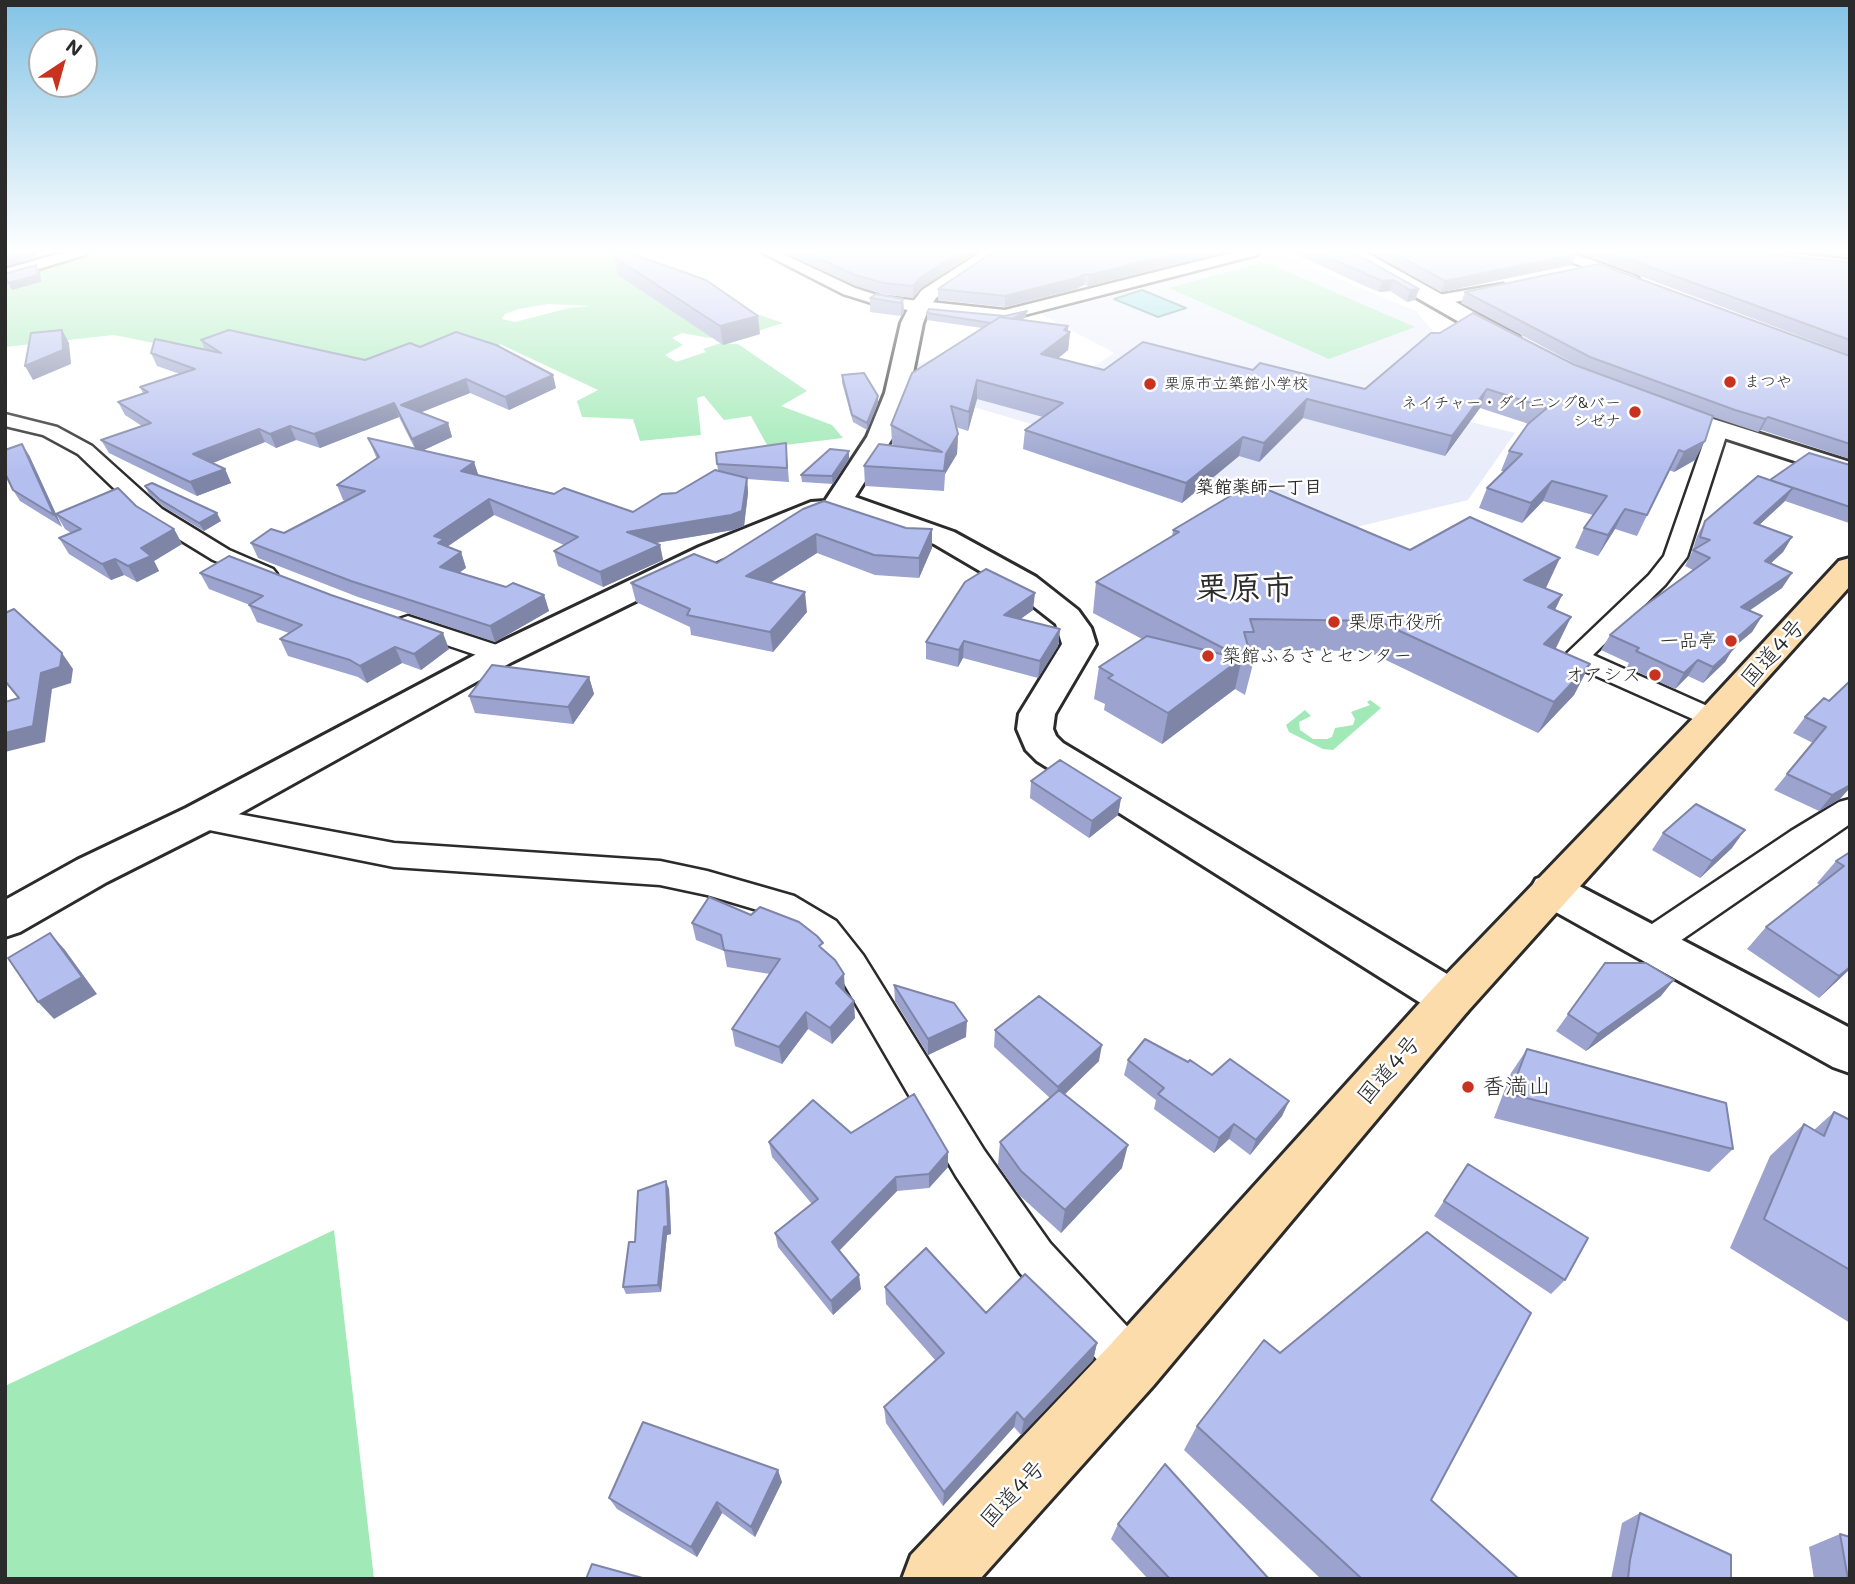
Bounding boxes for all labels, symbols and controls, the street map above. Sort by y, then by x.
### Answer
north arrow [28,28,98,98]
text: N [61,33,88,62]
place label: まつや [1744,372,1792,392]
place label: 栗原市立築館小学校 [1164,374,1308,394]
marker: まつや [1722,374,1738,390]
marker: 栗原市立築館小学校 [1142,376,1158,392]
place label: ネイチャー・ダイニング&バー シゼナ [1401,393,1621,431]
marker: ネイチャー・ダイニング&バー シゼナ [1627,404,1643,420]
district label: 築館薬師一丁目 [1196,476,1322,498]
district label: 栗原市 [1196,569,1294,609]
place label: 栗原市役所 [1348,611,1443,633]
street label: 国道4号 [1735,613,1811,693]
marker: 栗原市役所 [1326,614,1342,630]
place label: 一品亭 [1660,630,1717,652]
marker: 一品亭 [1723,633,1739,649]
place label: 築館ふるさとセンター [1222,645,1412,667]
marker: 築館ふるさとセンター [1200,648,1216,664]
place label: オアシス [1565,664,1641,686]
marker: オアシス [1647,667,1663,683]
street label: 国道4号 [1352,1030,1426,1110]
place label: 香満山 [1482,1073,1551,1101]
marker: 香満山 [1460,1079,1476,1095]
street label: 国道4号 [975,1454,1051,1534]

